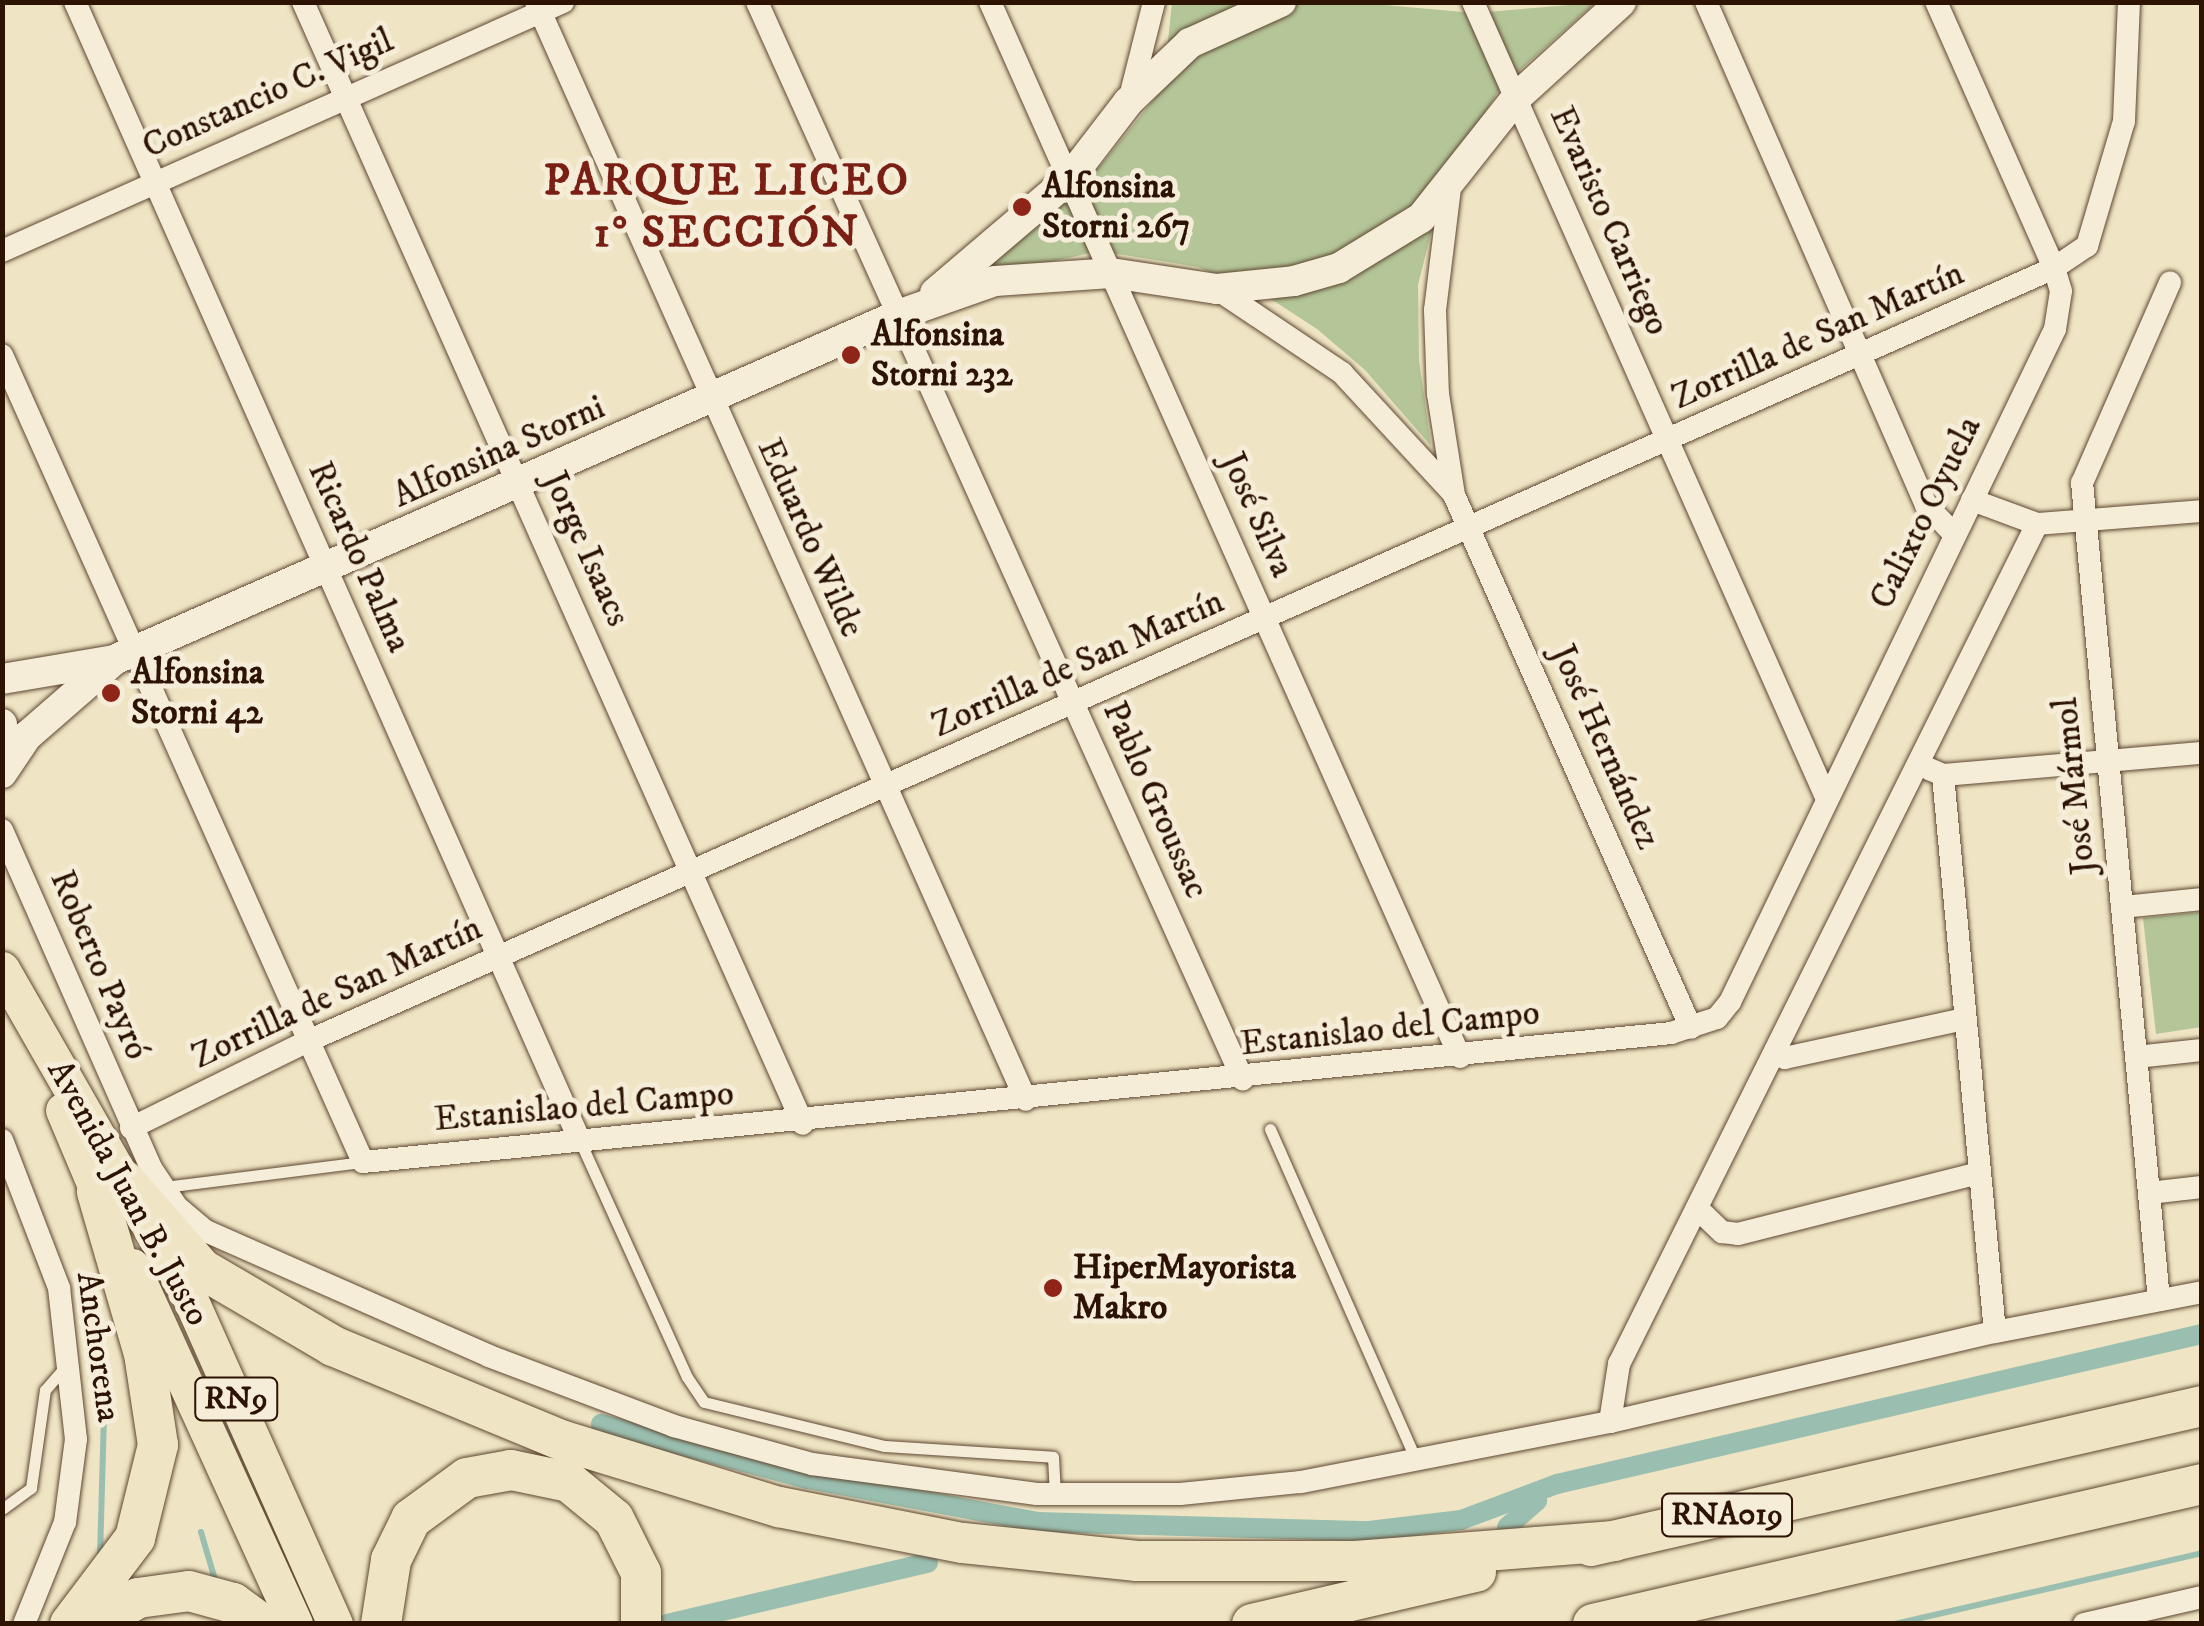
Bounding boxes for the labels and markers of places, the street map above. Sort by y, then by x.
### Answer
place label: Alfonsina Storni 267 [1042,166,1190,248]
marker: Alfonsina Storni 267 [1011,196,1033,218]
place label: Alfonsina Storni 232 [871,314,1013,396]
marker: Alfonsina Storni 232 [840,344,862,366]
place label: Alfonsina Storni 42 [131,652,264,734]
marker: Alfonsina Storni 42 [100,682,122,704]
place label: HiperMayorista Makro [1073,1247,1296,1329]
marker: HiperMayorista Makro [1042,1277,1064,1299]

